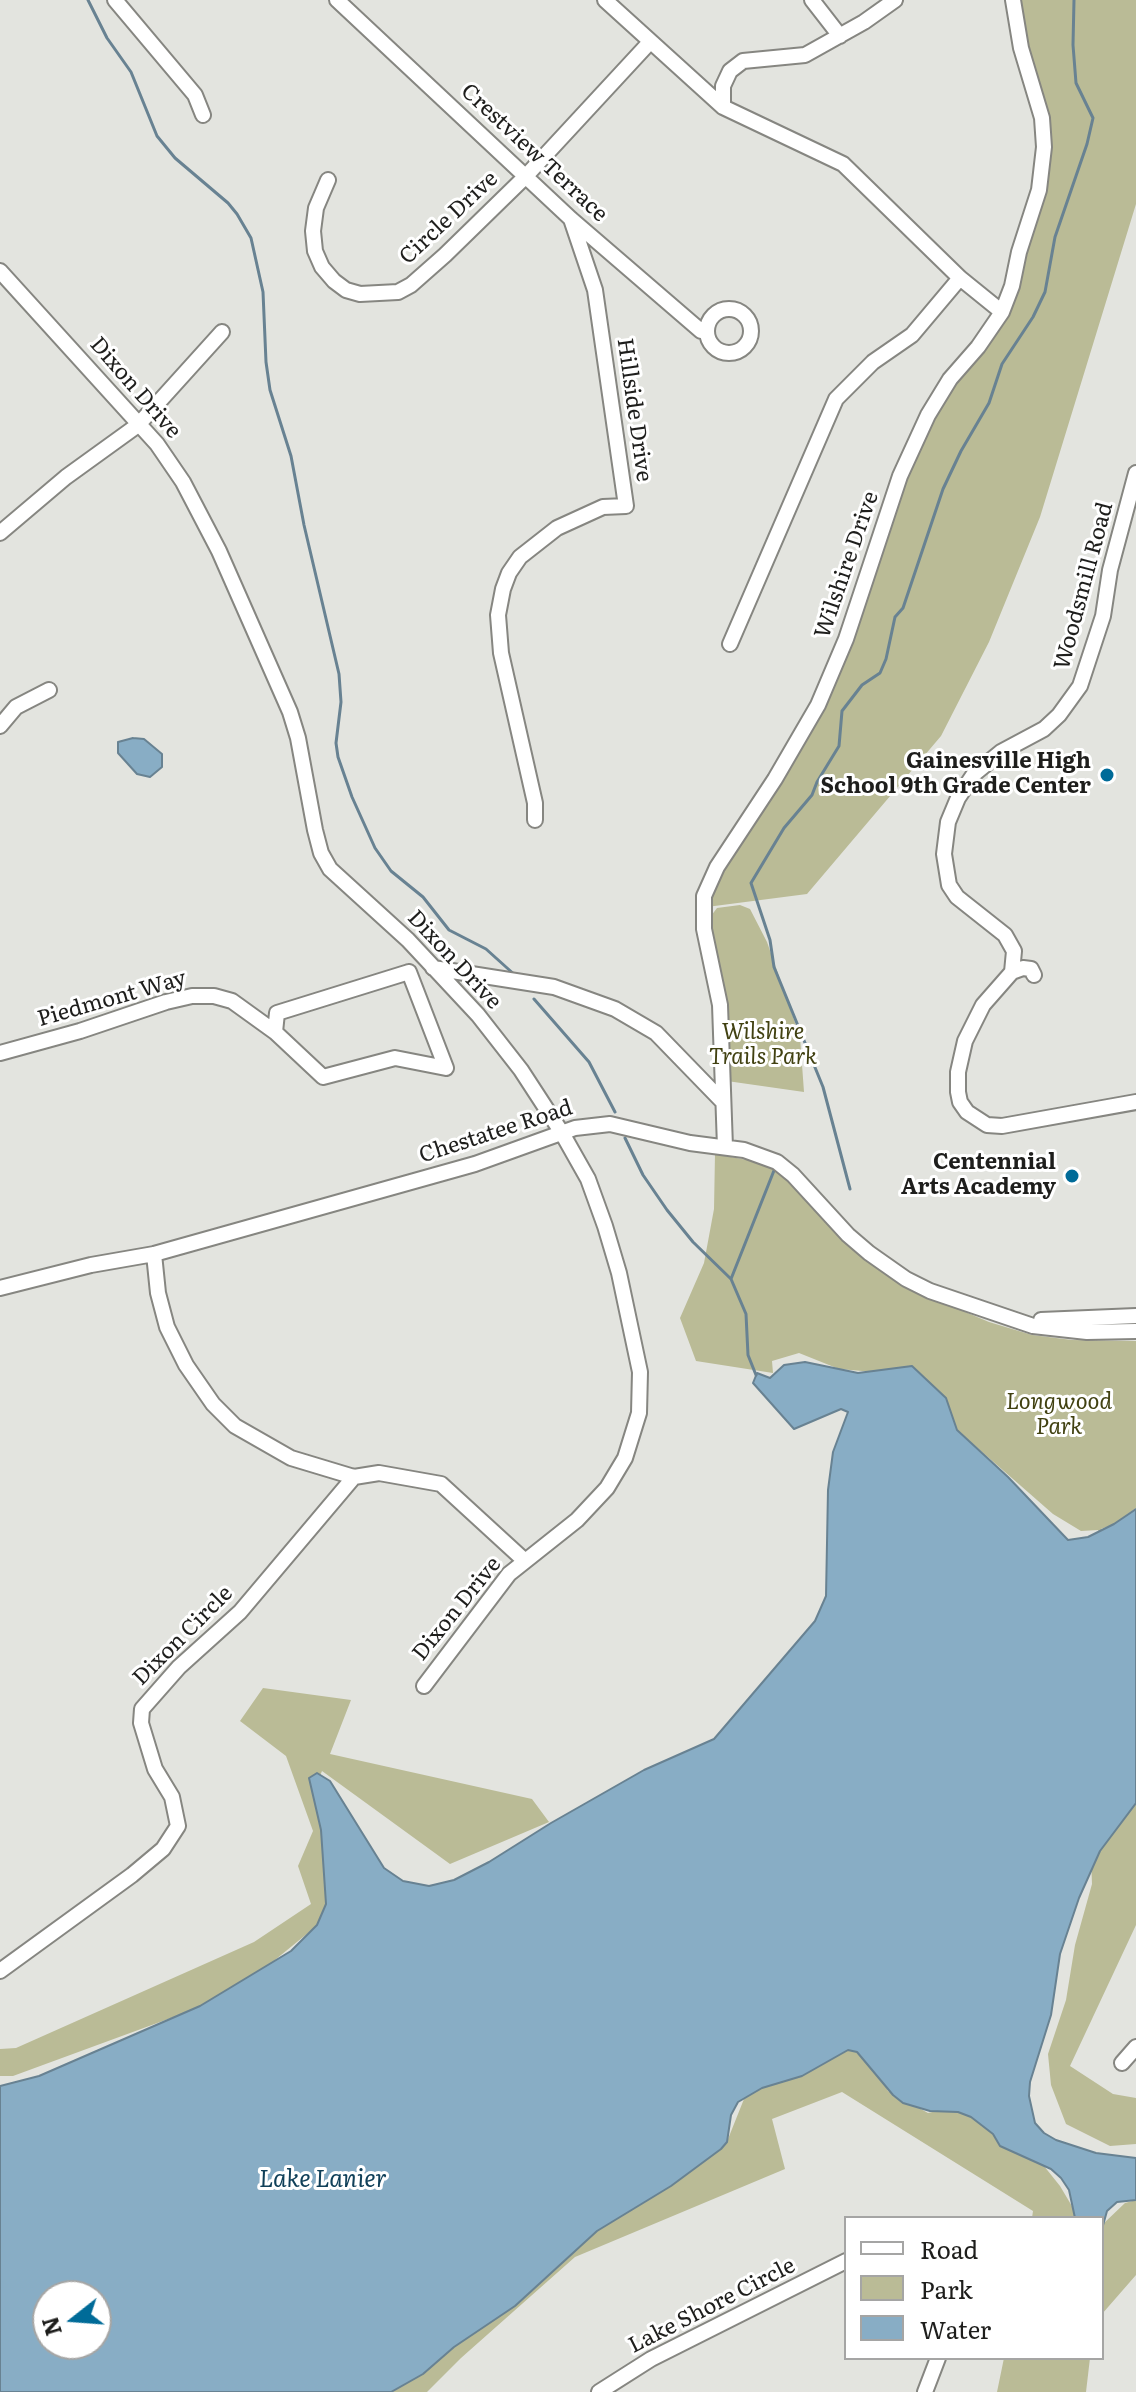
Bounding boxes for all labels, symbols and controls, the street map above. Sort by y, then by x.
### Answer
street label: Crestview Terrace [455,78,613,228]
street label: Circle Drive [394,166,504,270]
street label: Dixon Drive [84,332,186,444]
street label: Hillside Drive [611,337,657,483]
street label: Wilshire Drive [809,488,885,642]
street label: Woodsmill Road [1049,499,1119,673]
place label: Gainesville High School 9th Grade Center [821,749,1091,800]
marker: Gainesville High School 9th Grade Center [1098,766,1116,784]
street label: Dixon Drive [401,905,507,1015]
street label: Piedmont Way [35,965,189,1033]
park label: Wilshire Trails Park [709,1020,817,1072]
street label: Chestatee Road [416,1095,576,1169]
place label: Centennial Arts Academy [901,1150,1056,1202]
marker: Centennial Arts Academy [1063,1167,1081,1185]
park label: Longwood Park [1006,1390,1112,1442]
street label: Dixon Drive [407,1552,507,1666]
street label: Dixon Circle [128,1581,238,1691]
water label: Lake Lanier [259,2166,387,2194]
legend [844,2216,1104,2360]
text: Road [920,2231,978,2266]
street label: Lake Shore Circle [624,2253,800,2359]
text: Park [920,2271,973,2306]
north arrow [32,2280,112,2360]
text: Water [920,2311,991,2346]
text: N [32,2313,69,2340]

